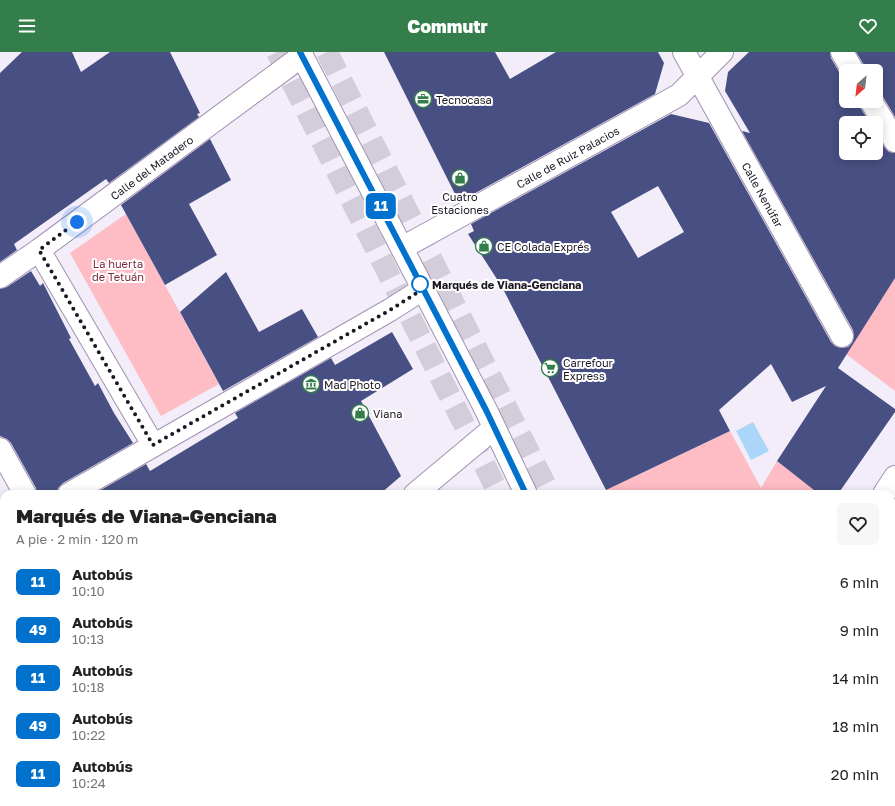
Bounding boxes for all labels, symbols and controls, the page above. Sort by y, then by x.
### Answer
icon: menu [16,15,38,37]
text: Commutr [407,15,488,37]
icon: heart [857,15,879,37]
north arrow [839,64,883,108]
map controls [839,64,883,160]
office icon: Tecnocasa [413,89,433,109]
place label: Tecnocasa [436,93,492,106]
button: locate [839,116,883,160]
street label: Calle de Ruiz Palacios [514,123,621,190]
street label: Calle del Matadero [107,132,195,202]
street label: Calle Nenúfar [740,160,787,230]
shop icon: Cuatro Estaciones [450,168,470,188]
place label: Cuatro Estaciones [431,190,489,216]
line badge: 11 [363,193,399,219]
text: 11 [374,197,388,214]
your location [67,212,87,232]
shop icon: CE Colada Exprés [474,236,494,256]
place label: CE Colada Exprés [497,240,590,253]
park label: La huerta de Tetuán [92,257,144,283]
marker: Marqués de Viana-Genciana [411,275,429,293]
place label: Marqués de Viana-Genciana [432,278,581,291]
place label: Carrefour Express [563,356,614,382]
supermarket icon: Carrefour Express [540,358,560,378]
museum icon: Mad Photo [301,374,321,394]
place label: Mad Photo [324,378,381,391]
shop icon: Viana [350,403,370,423]
place label: Viana [373,407,403,420]
button: heart [837,503,879,545]
text: Marqués de Viana-Genciana [16,504,277,527]
text: A pie · 2 min · 120 m [16,531,138,547]
text: Autobús [72,565,133,583]
text: 11 [31,573,45,590]
text: 6 min [840,573,879,591]
text: 10:10 [72,583,105,599]
text: Autobús [72,613,133,631]
text: 49 [29,621,47,638]
text: 9 min [840,621,879,639]
text: 10:13 [72,631,104,647]
text: Autobús [72,661,133,679]
text: 11 [31,669,45,686]
text: 14 min [832,669,879,687]
text: 10:18 [72,679,105,695]
text: Autobús [72,709,133,727]
text: 49 [29,717,47,734]
text: 18 min [832,717,879,735]
text: 10:22 [72,727,105,743]
text: Autobús [72,757,133,775]
text: 11 [31,765,45,782]
text: 20 min [831,765,879,783]
text: 10:24 [72,775,106,791]

